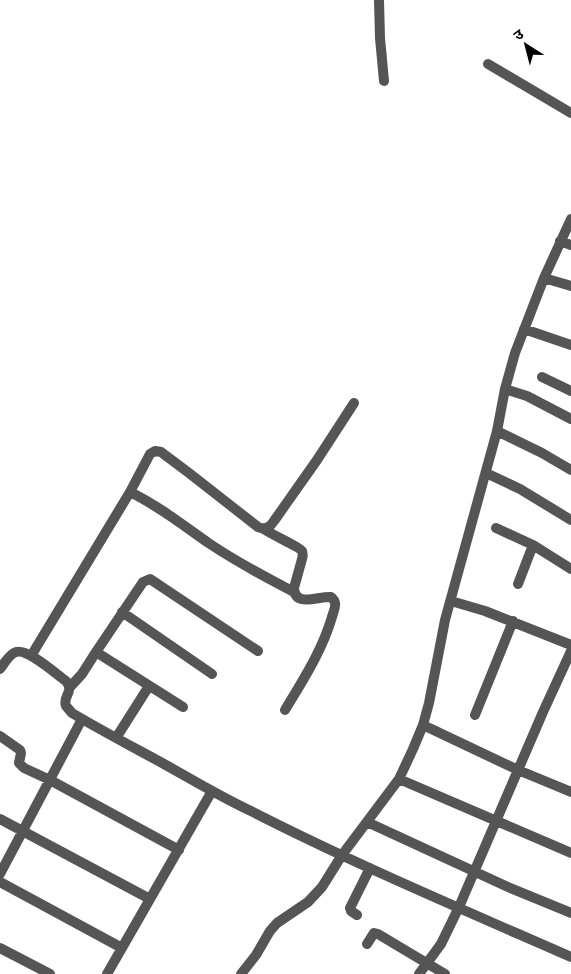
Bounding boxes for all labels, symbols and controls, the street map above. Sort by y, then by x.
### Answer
north arrow [501,20,551,70]
text: उ [510,25,527,43]

